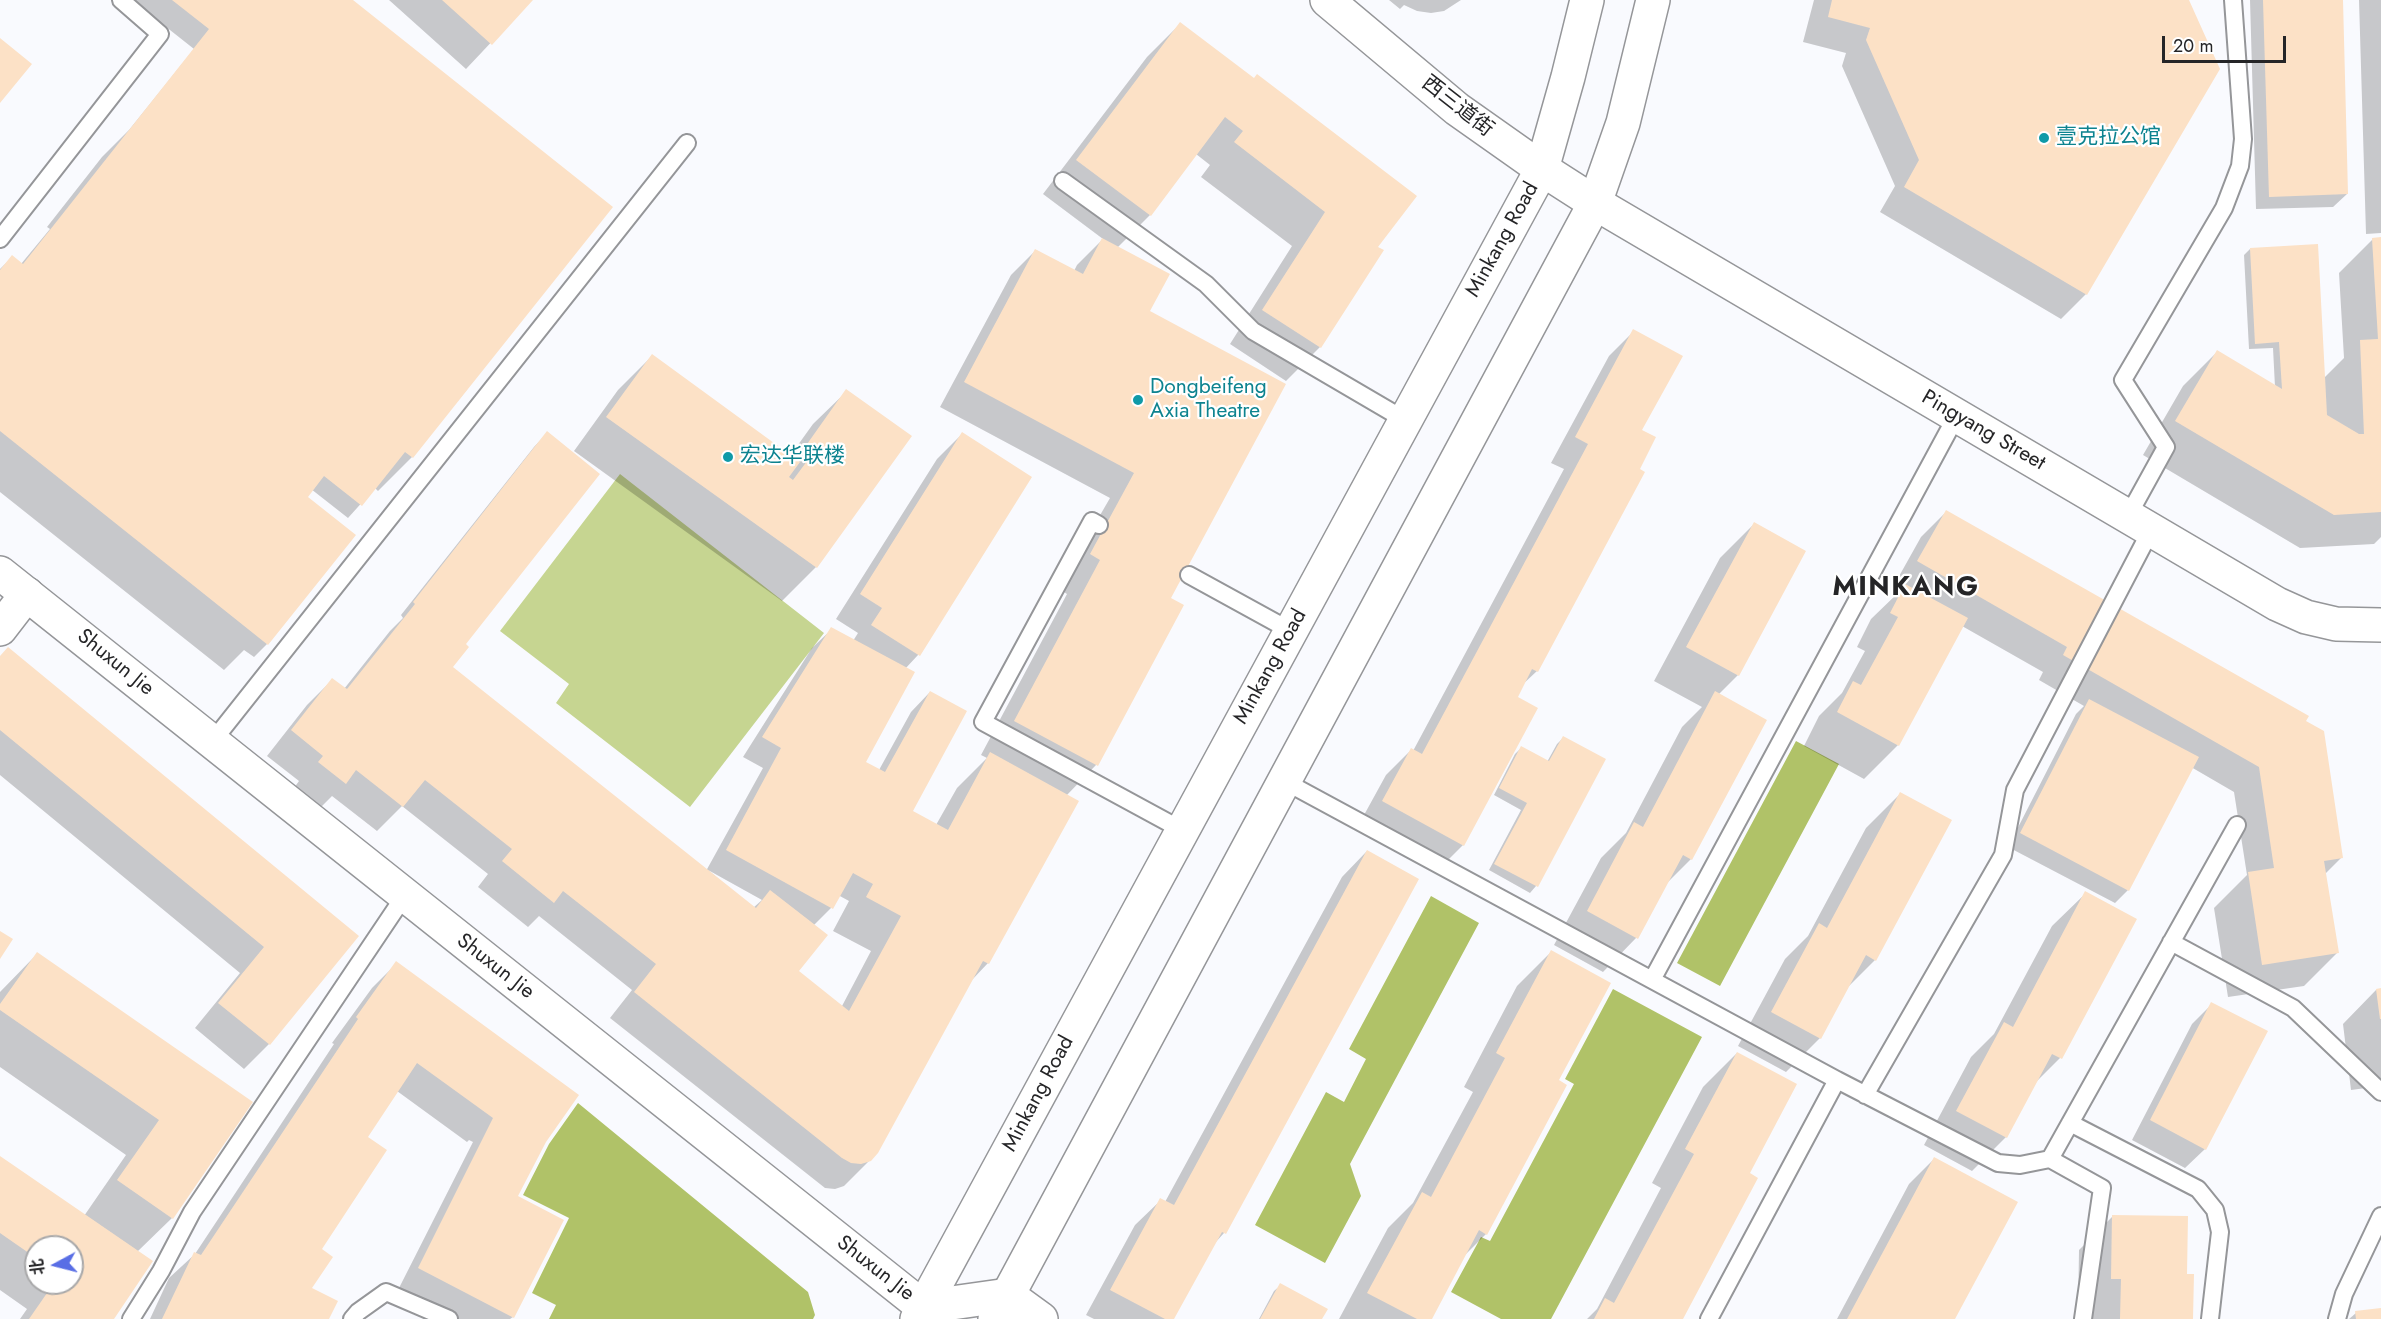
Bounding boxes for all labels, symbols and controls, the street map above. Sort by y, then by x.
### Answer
scale bar [2165,24,2290,62]
text: 20 m [2173,33,2213,59]
street label: 西三道街 [1416,71,1498,143]
place label: 壹克拉公馆 [2056,125,2161,151]
marker: 壹克拉公馆 [2037,131,2051,145]
street label: Minkang Road [1461,178,1545,302]
place label: Dongbeifeng Axia Theatre [1150,375,1267,425]
street label: Pingyang Street [1917,385,2049,477]
marker: Dongbeifeng Axia Theatre [1131,393,1145,407]
place label: 宏达华联楼 [740,444,845,470]
marker: 宏达华联楼 [721,450,735,464]
district label: MINKANG [1833,572,1979,604]
street label: Minkang Road [1229,605,1313,729]
street label: Shuxun Jie [71,624,159,702]
street label: Shuxun Jie [451,929,539,1005]
street label: Minkang Road [998,1032,1080,1156]
street label: Shuxun Jie [831,1231,919,1307]
north arrow [24,1235,84,1295]
text: 北 [25,1258,50,1276]

